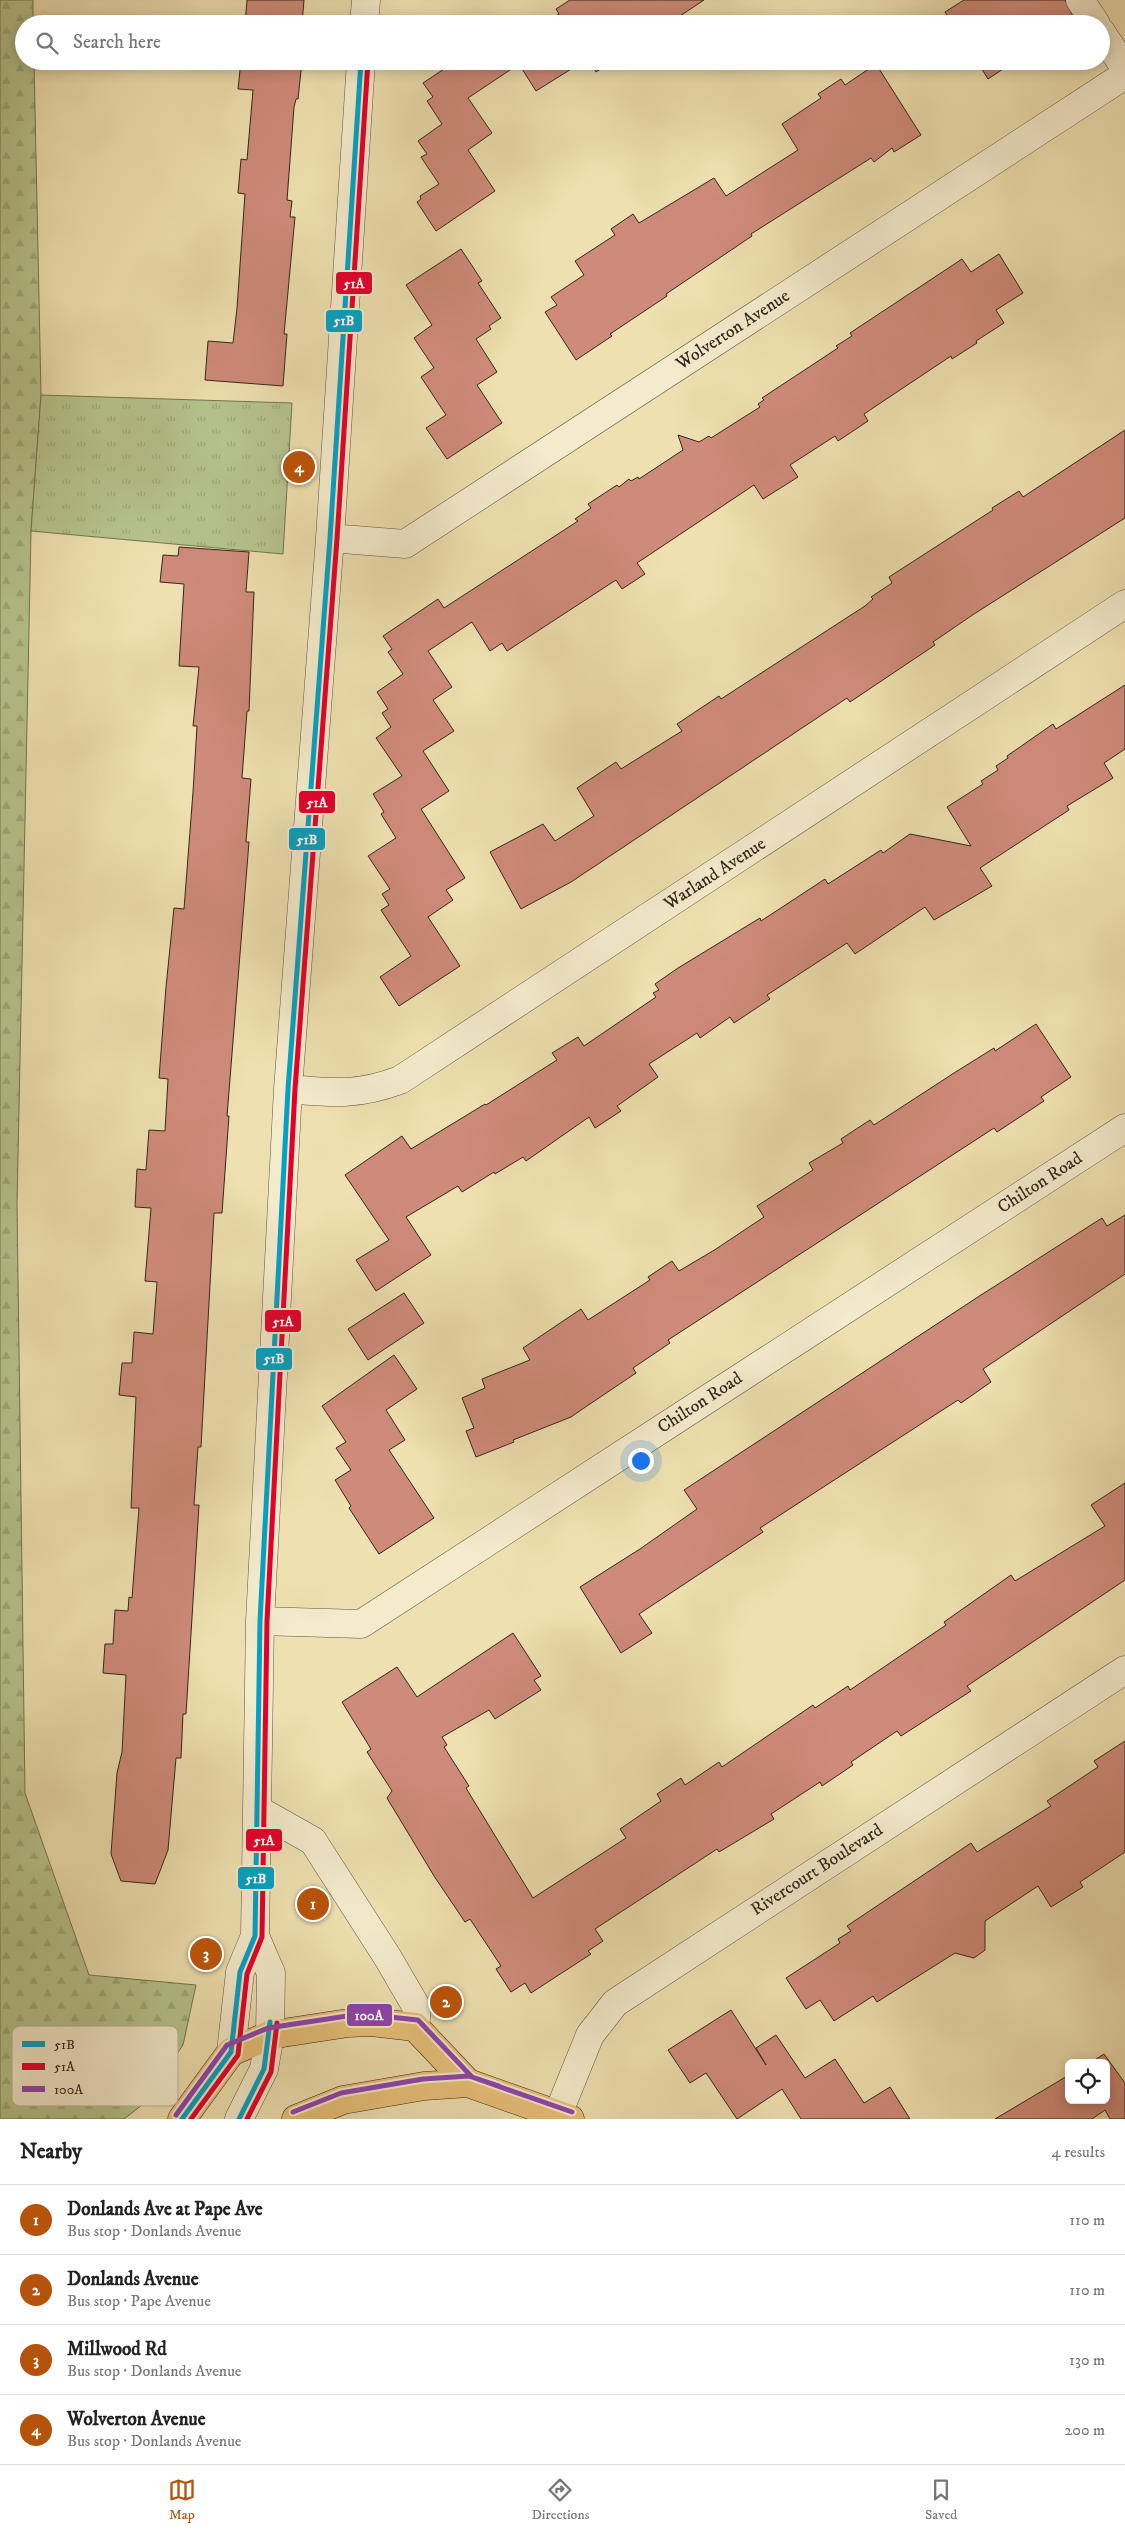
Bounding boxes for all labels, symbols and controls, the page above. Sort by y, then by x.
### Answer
search box [15,15,1110,70]
icon: search [33,29,61,57]
text: Search here [73,31,161,54]
line badge: 51A [335,271,373,295]
text: 51A [342,275,366,293]
street label: Wolverton Avenue [671,285,794,376]
line badge: 51B [325,309,363,333]
text: 51B [333,312,355,330]
pin: 4 [283,448,315,486]
line badge: 51A [298,790,336,814]
text: 51A [305,794,329,812]
line badge: 51B [288,827,326,851]
text: 51B [296,831,318,849]
street label: Warland Avenue [659,833,770,916]
street label: Chilton Road [994,1148,1086,1218]
line badge: 51A [264,1309,302,1333]
text: 51A [271,1313,295,1331]
line badge: 51B [255,1347,293,1371]
text: 51B [263,1350,285,1368]
street label: Chilton Road [654,1368,746,1438]
your location [628,1448,654,1474]
street label: Rivercourt Boulevard [747,1819,887,1921]
line badge: 51A [245,1828,283,1852]
text: 51A [252,1832,276,1850]
line badge: 51B [237,1866,275,1890]
text: 51B [245,1870,267,1888]
pin: 1 [297,1885,329,1923]
pin: 3 [190,1935,222,1973]
pin: 2 [430,1983,462,2021]
line badge: 100A [346,2003,393,2027]
text: 100A [354,2007,385,2025]
legend [12,2026,178,2106]
text: 51B [54,2036,75,2054]
text: 51A [54,2058,76,2076]
map controls [1065,2059,1110,2104]
button: locate [1065,2059,1110,2104]
text: 100A [54,2081,84,2099]
text: Nearby [20,2139,82,2165]
text: 4 results [1052,2142,1105,2162]
text: Donlands Ave at Pape Ave [67,2198,263,2221]
text: 1 [33,2210,39,2230]
text: 110 m [1069,2210,1105,2230]
text: Bus stop · Donlands Avenue [67,2221,241,2241]
text: Donlands Avenue [67,2268,199,2291]
text: 2 [32,2280,40,2300]
text: 110 m [1069,2280,1105,2300]
text: Bus stop · Pape Avenue [67,2291,211,2311]
text: Millwood Rd [67,2338,167,2361]
text: 3 [33,2350,39,2370]
text: 130 m [1069,2350,1105,2370]
text: Bus stop · Donlands Avenue [67,2361,241,2381]
text: Wolverton Avenue [67,2408,206,2431]
text: 4 [31,2420,41,2440]
text: 200 m [1064,2420,1105,2440]
text: Bus stop · Donlands Avenue [67,2431,241,2451]
tab: Map [168,2476,196,2524]
tab: Directions [531,2476,589,2524]
tab: Saved [925,2476,957,2524]

